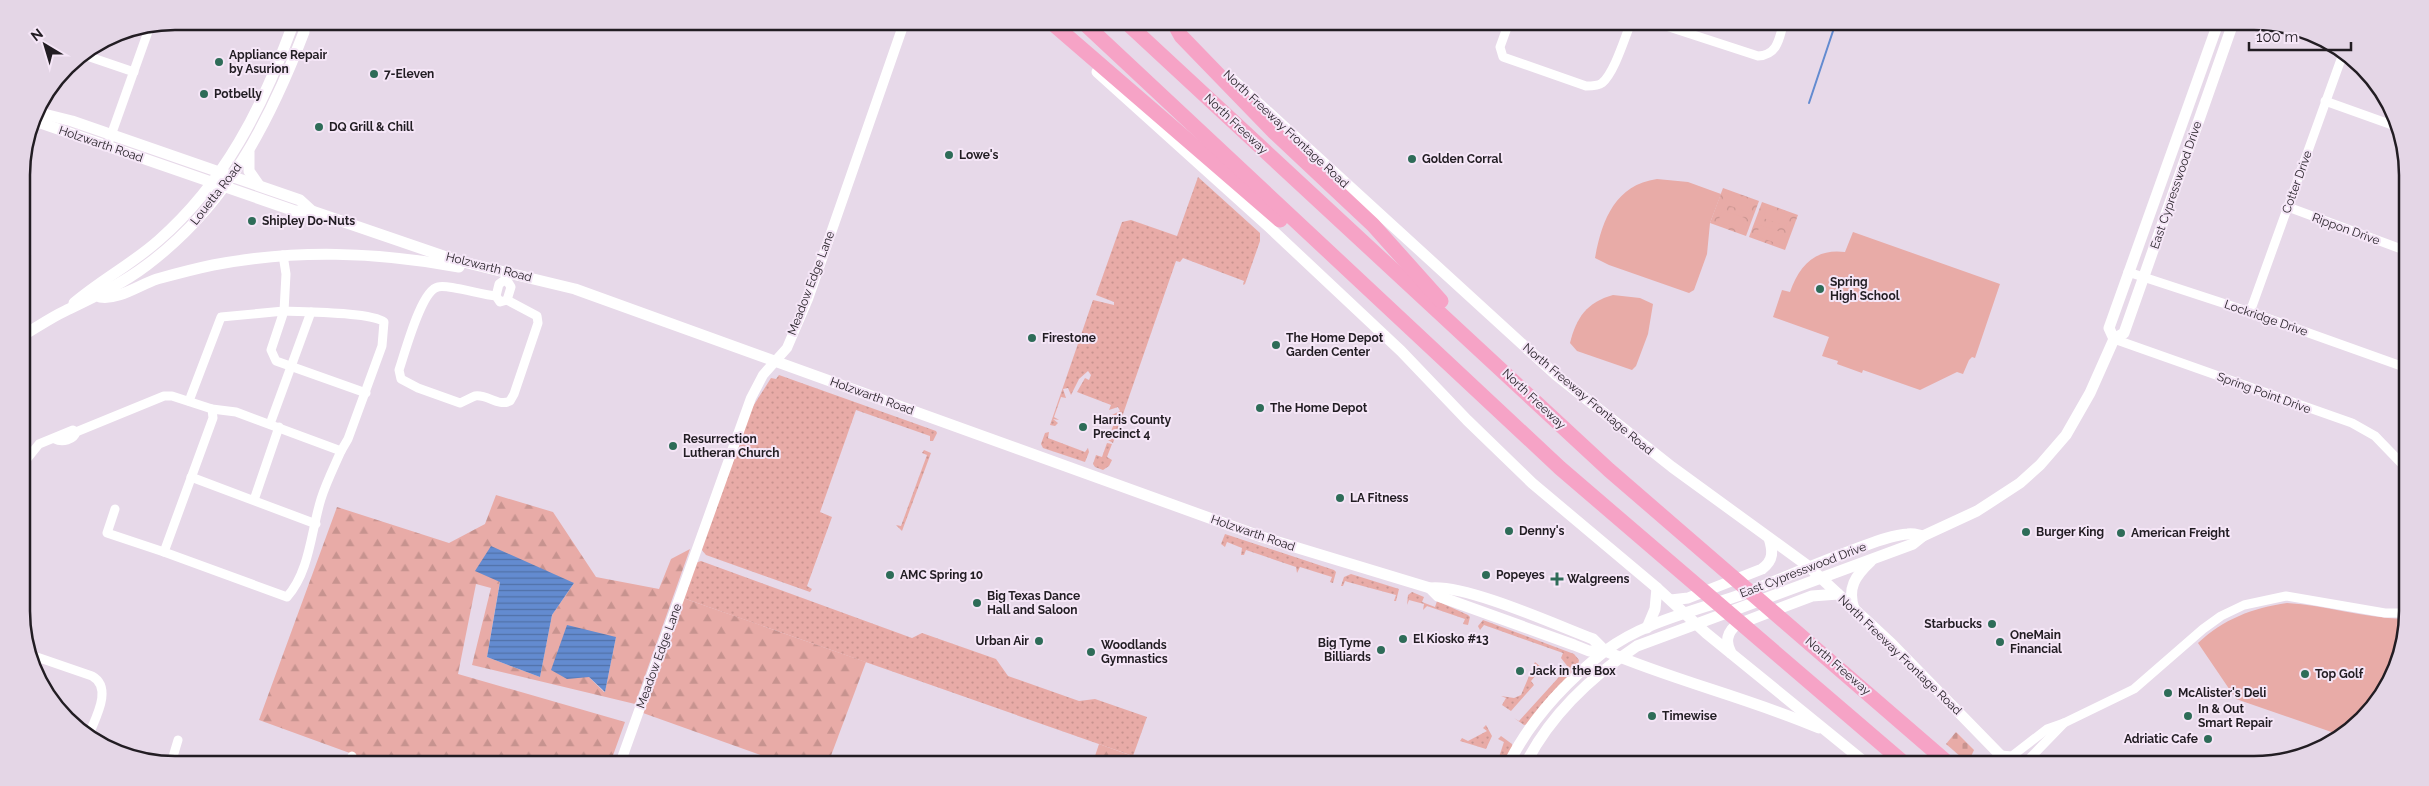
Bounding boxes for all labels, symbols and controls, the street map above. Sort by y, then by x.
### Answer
north arrow [20,20,70,70]
scale bar [2249,20,2352,52]
text: N [28,25,46,44]
text: 100 m [2256,28,2298,46]
place label: Appliance Repair by Asurion [229,48,328,76]
marker: Appliance Repair by Asurion [213,56,225,68]
place label: 7-Eleven [384,67,434,81]
street label: North Freeway Frontage Road [1221,67,1351,191]
marker: 7-Eleven [368,68,380,80]
place label: Potbelly [214,87,262,101]
marker: Potbelly [198,88,210,100]
street label: North Freeway [1201,91,1271,157]
street label: East Cypresswood Drive [2148,119,2204,251]
place label: DQ Grill & Chill [329,120,414,134]
marker: DQ Grill & Chill [313,121,325,133]
street label: Holzwarth Road [57,123,145,165]
place label: Lowe's [959,148,999,162]
marker: Lowe's [943,149,955,161]
street label: Cotter Drive [2279,149,2315,215]
place label: Golden Corral [1422,152,1502,166]
marker: Golden Corral [1406,153,1418,165]
street label: Louetta Road [188,160,244,228]
street label: Rippon Drive [2310,210,2382,248]
place label: Shipley Do-Nuts [262,214,355,228]
marker: Shipley Do-Nuts [246,215,258,227]
street label: Meadow Edge Lane [785,229,837,337]
street label: Holzwarth Road [444,250,534,284]
place label: Spring High School [1830,275,1900,303]
marker: Spring High School [1814,283,1826,295]
street label: Lockridge Drive [2222,297,2310,339]
place label: Firestone [1042,331,1096,345]
place label: The Home Depot Garden Center [1286,331,1384,359]
marker: Firestone [1026,332,1038,344]
marker: The Home Depot Garden Center [1270,339,1282,351]
street label: North Freeway Frontage Road [1520,340,1656,458]
street label: North Freeway [1499,366,1569,432]
street label: Spring Point Drive [2215,370,2313,416]
street label: Holzwarth Road [828,374,916,418]
place label: The Home Depot [1270,401,1368,415]
marker: The Home Depot [1254,402,1266,414]
place label: Harris County Precinct 4 [1093,413,1172,441]
marker: Harris County Precinct 4 [1077,421,1089,433]
place label: Resurrection Lutheran Church [683,432,780,460]
marker: Resurrection Lutheran Church [667,440,679,452]
place label: LA Fitness [1350,491,1409,505]
marker: LA Fitness [1334,492,1346,504]
street label: Holzwarth Road [1209,512,1297,554]
place label: Denny's [1519,524,1564,538]
marker: Denny's [1503,525,1515,537]
place label: Burger King [2036,525,2104,539]
marker: Burger King [2020,526,2032,538]
place label: American Freight [2131,526,2230,540]
marker: American Freight [2115,527,2127,539]
street label: East Cypresswood Drive [1738,539,1868,601]
place label: AMC Spring 10 [900,568,983,582]
place label: Popeyes [1496,568,1545,582]
marker: AMC Spring 10 [884,569,896,581]
marker: Popeyes [1480,569,1492,581]
place label: Walgreens [1567,572,1629,586]
marker: Walgreens [1551,573,1563,585]
place label: Big Texas Dance Hall and Saloon [987,589,1080,617]
street label: North Freeway Frontage Road [1835,592,1965,718]
marker: Big Texas Dance Hall and Saloon [971,597,983,609]
street label: Meadow Edge Lane [634,602,684,710]
place label: Starbucks [1924,617,1982,631]
marker: Starbucks [1986,618,1998,630]
place label: OneMain Financial [2010,628,2062,656]
place label: El Kiosko #13 [1413,632,1489,646]
marker: El Kiosko #13 [1397,633,1409,645]
place label: Urban Air [975,634,1029,648]
street label: North Freeway [1802,634,1874,698]
marker: Urban Air [1033,635,1045,647]
place label: Big Tyme Billiards [1318,636,1371,664]
marker: OneMain Financial [1994,636,2006,648]
place label: Woodlands Gymnastics [1101,638,1168,666]
marker: Big Tyme Billiards [1375,644,1387,656]
marker: Woodlands Gymnastics [1085,646,1097,658]
place label: Jack in the Box [1530,664,1616,678]
marker: Jack in the Box [1514,665,1526,677]
place label: Top Golf [2315,667,2364,681]
marker: Top Golf [2299,668,2311,680]
place label: McAlister's Deli [2178,686,2266,700]
marker: McAlister's Deli [2162,687,2174,699]
place label: In & Out Smart Repair [2198,702,2273,730]
place label: Timewise [1662,709,1717,723]
marker: Timewise [1646,710,1658,722]
marker: In & Out Smart Repair [2182,710,2194,722]
place label: Adriatic Cafe [2124,732,2198,746]
marker: Adriatic Cafe [2202,733,2214,745]

